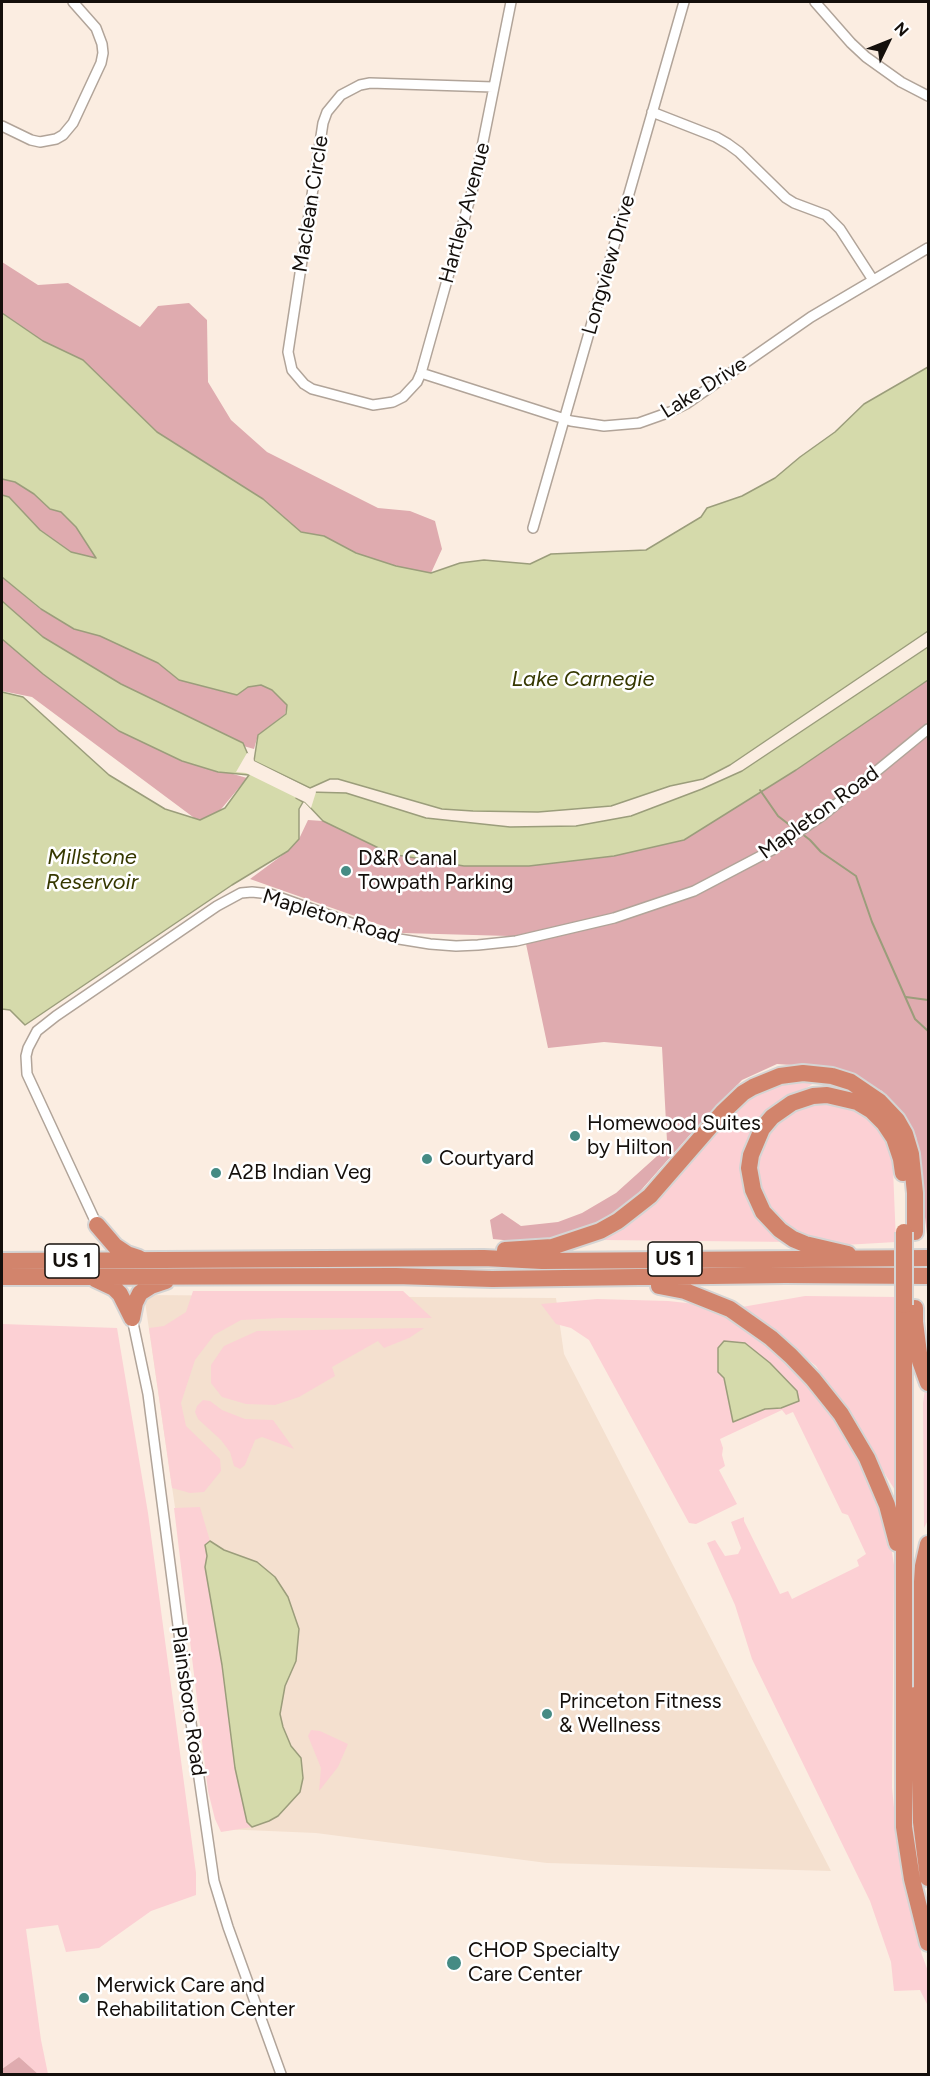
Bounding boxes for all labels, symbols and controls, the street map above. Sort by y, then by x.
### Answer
north arrow [858,12,918,72]
text: N [890,18,913,40]
street label: Maclean Circle [288,134,334,274]
street label: Hartley Avenue [434,140,496,286]
street label: Longview Drive [577,192,641,338]
street label: Lake Drive [656,352,752,424]
water label: Lake Carnegie [512,667,654,693]
street label: Mapleton Road [754,761,884,865]
water label: Millstone Reservoir [46,845,138,896]
place label: D&R Canal Towpath Parking [358,846,513,896]
marker: D&R Canal Towpath Parking [339,864,353,878]
street label: Mapleton Road [259,884,403,950]
place label: Homewood Suites by Hilton [587,1111,761,1161]
marker: Homewood Suites by Hilton [568,1129,582,1143]
place label: Courtyard [439,1146,534,1172]
marker: Courtyard [420,1152,434,1166]
place label: A2B Indian Veg [228,1160,372,1186]
marker: A2B Indian Veg [209,1166,223,1180]
road number: US 1 [648,1242,702,1276]
road number: US 1 [45,1244,99,1278]
street label: Plainsboro Road [165,1624,211,1778]
place label: Princeton Fitness & Wellness [559,1689,722,1739]
marker: Princeton Fitness & Wellness [540,1707,554,1721]
place label: CHOP Specialty Care Center [468,1938,620,1988]
marker: CHOP Specialty Care Center [445,1954,463,1972]
place label: Merwick Care and Rehabilitation Center [96,1973,295,2023]
marker: Merwick Care and Rehabilitation Center [77,1991,91,2005]

